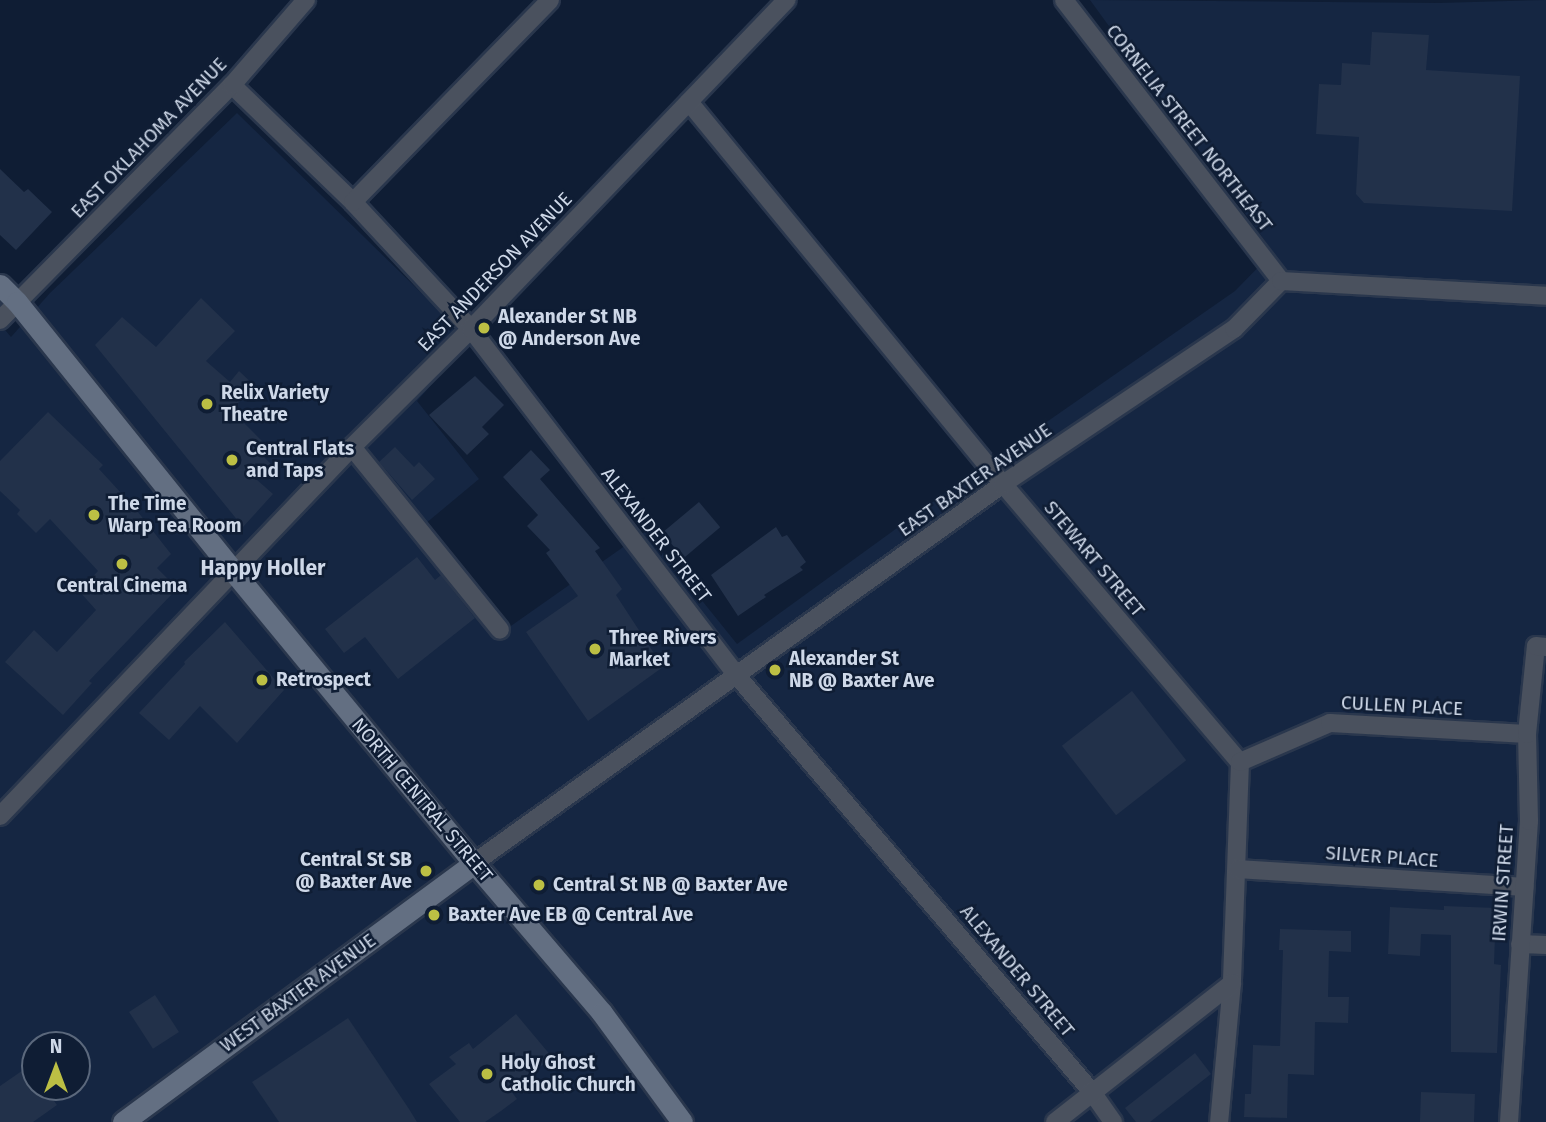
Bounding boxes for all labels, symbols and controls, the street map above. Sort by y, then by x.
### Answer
street label: CORNELIA STREET NORTHEAST [1101,20,1277,236]
street label: EAST OKLAHOMA AVENUE [66,53,232,223]
street label: EAST ANDERSON AVENUE [413,188,577,356]
place label: Alexander St NB @ Anderson Ave [498,306,640,350]
marker: Alexander St NB @ Anderson Ave [476,320,492,336]
place label: Relix Variety Theatre [221,382,329,426]
marker: Relix Variety Theatre [199,396,215,412]
street label: EAST BAXTER AVENUE [894,418,1056,542]
place label: Central Flats and Taps [246,438,354,482]
marker: Central Flats and Taps [224,452,240,468]
street label: ALEXANDER STREET [596,463,716,607]
place label: The Time Warp Tea Room [108,493,242,537]
street label: STEWART STREET [1039,497,1149,621]
marker: The Time Warp Tea Room [86,507,102,523]
district label: Happy Holler [201,555,325,581]
marker: Central Cinema [114,556,130,572]
place label: Central Cinema [57,575,187,597]
place label: Three Rivers Market [609,627,716,671]
marker: Three Rivers Market [587,641,603,657]
place label: Alexander St NB @ Baxter Ave [789,648,934,692]
marker: Alexander St NB @ Baxter Ave [767,662,783,678]
place label: Retrospect [276,669,371,691]
marker: Retrospect [254,672,270,688]
street label: CULLEN PLACE [1340,691,1464,721]
street label: NORTH CENTRAL STREET [347,713,497,887]
street label: IRWIN STREET [1488,823,1518,943]
street label: SILVER PLACE [1325,842,1439,872]
place label: Central St SB @ Baxter Ave [295,849,412,893]
marker: Central St SB @ Baxter Ave [418,863,434,879]
place label: Central St NB @ Baxter Ave [553,874,788,896]
marker: Central St NB @ Baxter Ave [531,877,547,893]
street label: ALEXANDER STREET [955,900,1079,1042]
place label: Baxter Ave EB @ Central Ave [448,904,693,926]
marker: Baxter Ave EB @ Central Ave [426,907,442,923]
street label: WEST BAXTER AVENUE [216,929,380,1057]
north arrow [21,1031,91,1101]
text: N [50,1035,62,1058]
place label: Holy Ghost Catholic Church [501,1052,636,1096]
marker: Holy Ghost Catholic Church [479,1066,495,1082]

